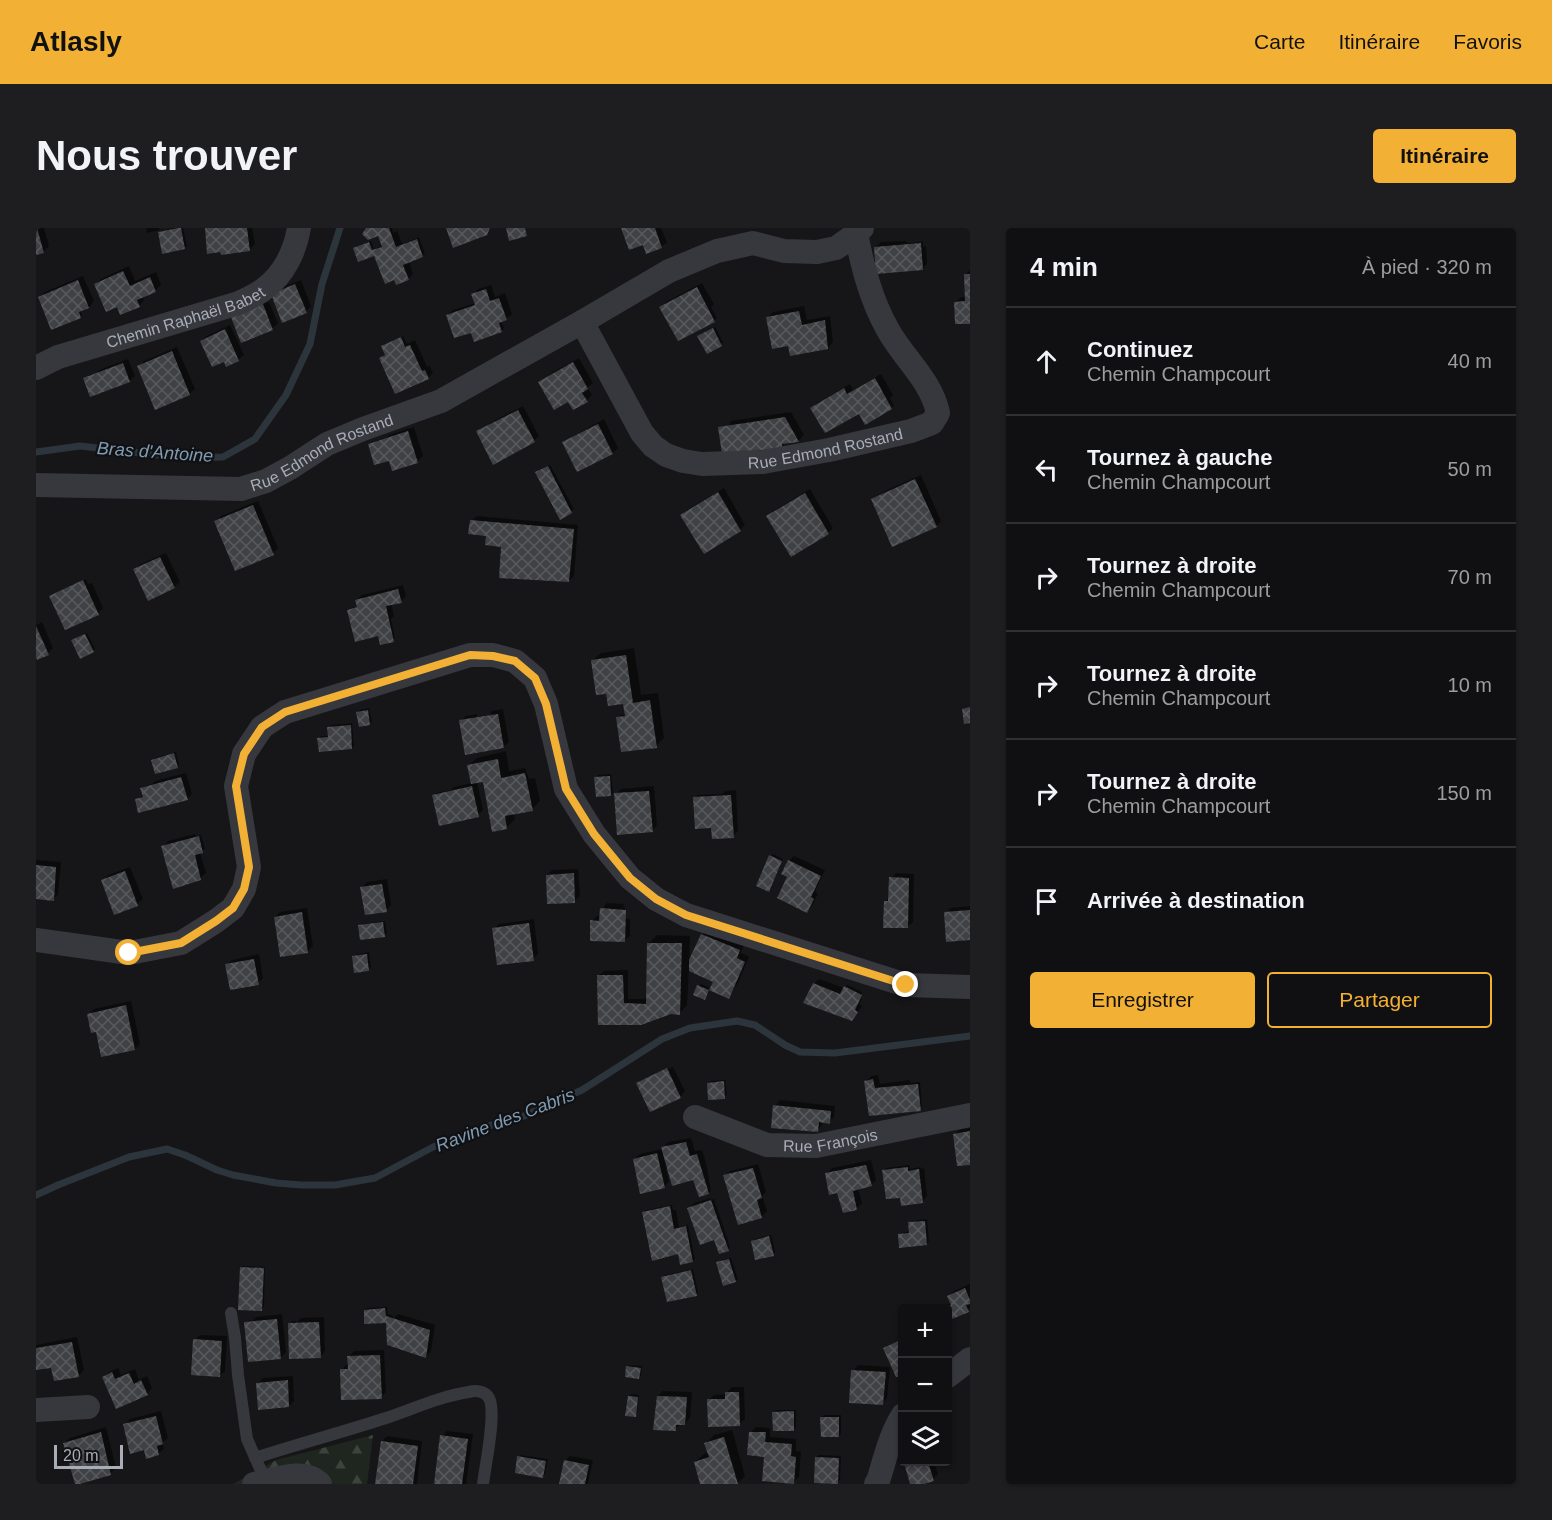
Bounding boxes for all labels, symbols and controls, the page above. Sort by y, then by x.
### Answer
text: Atlasly [30,26,122,57]
text: Carte [1254,30,1305,53]
text: Itinéraire [1338,30,1420,53]
text: Favoris [1453,30,1522,53]
button: Itinéraire [1373,129,1516,183]
text: Nous trouver [36,132,297,179]
text: 4 min [1030,252,1098,282]
text: À pied · 320 m [1362,256,1492,278]
street label: Chemin Raphaël Babet [104,283,268,351]
text: Continuez [1087,337,1193,362]
icon: ahead [1030,345,1063,378]
text: 40 m [1448,350,1492,372]
text: Chemin Champcourt [1087,363,1270,385]
street label: Rue Edmond Rostand [248,410,395,494]
street label: Rue Edmond Rostand [748,425,904,471]
water label: Bras d'Antoine [96,438,214,466]
text: Tournez à gauche [1087,445,1272,470]
icon: left [1030,453,1063,486]
text: 50 m [1448,458,1492,480]
text: Chemin Champcourt [1087,471,1270,493]
text: Tournez à droite [1087,553,1257,578]
icon: right [1030,561,1063,594]
text: 70 m [1448,566,1492,588]
text: Chemin Champcourt [1087,579,1270,601]
text: Tournez à droite [1087,661,1257,686]
icon: right [1030,669,1063,702]
text: 10 m [1448,674,1492,696]
text: Chemin Champcourt [1087,687,1270,709]
text: Tournez à droite [1087,769,1257,794]
icon: right [1030,777,1063,810]
text: 150 m [1436,782,1492,804]
text: Chemin Champcourt [1087,795,1270,817]
icon: arrive [1030,885,1063,918]
text: Arrivée à destination [1087,888,1305,913]
route start [115,939,141,965]
route end [892,971,918,997]
button: Enregistrer [1030,972,1255,1028]
button: Partager [1267,972,1492,1028]
water label: Ravine des Cabris [433,1084,577,1156]
street label: Rue François [783,1125,879,1155]
map controls [898,1304,952,1466]
button: + [898,1304,952,1358]
button: − [898,1358,952,1412]
button: layers [898,1412,952,1466]
scale bar [54,1442,123,1470]
text: 20 m [63,1447,99,1464]

